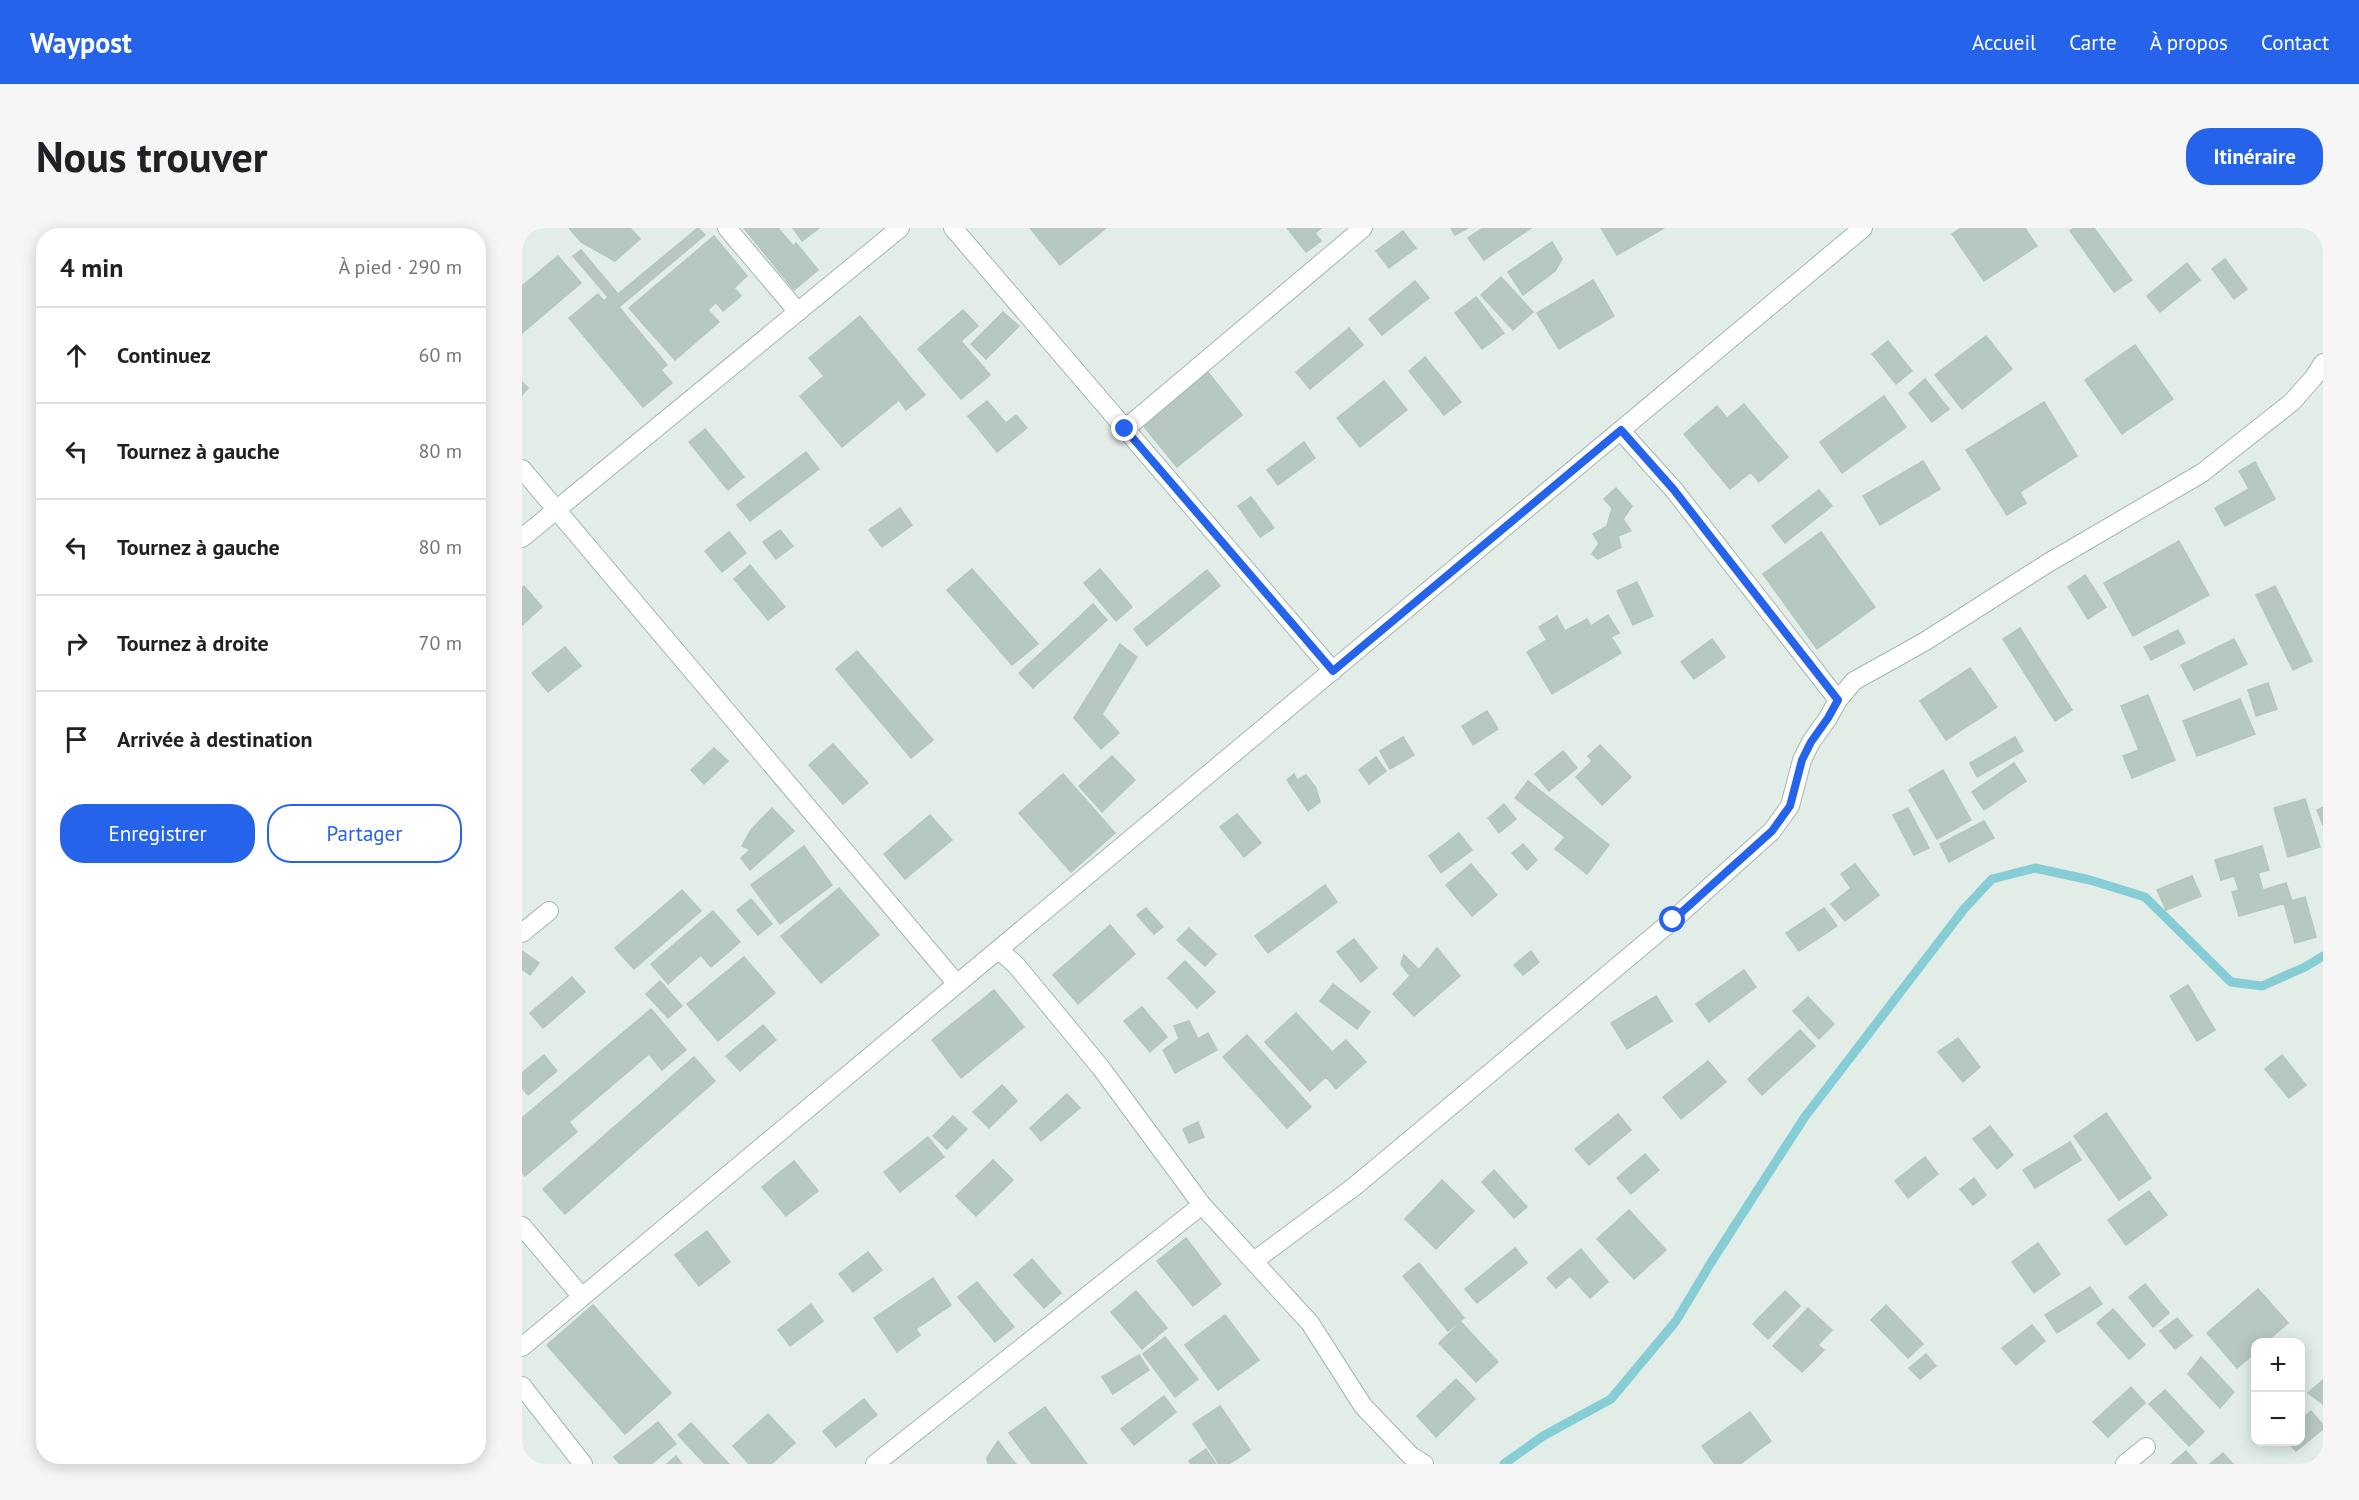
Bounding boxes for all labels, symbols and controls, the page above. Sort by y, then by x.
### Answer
text: Waypost [30,24,132,61]
text: Accueil [1972,29,2036,56]
text: Carte [2069,29,2117,56]
text: À propos [2150,29,2228,56]
text: Contact [2261,29,2329,56]
button: Itinéraire [2186,128,2323,185]
text: Nous trouver [36,129,267,184]
text: 4 min [60,251,123,284]
text: À pied · 290 m [338,254,462,280]
icon: ahead [60,339,93,372]
text: Continuez [117,341,211,369]
text: 60 m [419,342,462,368]
route end [1111,415,1137,441]
icon: left [60,435,93,468]
text: Tournez à gauche [117,437,280,465]
text: 80 m [419,438,462,464]
icon: left [60,531,93,564]
text: Tournez à gauche [117,533,280,561]
text: 80 m [419,534,462,560]
icon: right [60,627,93,660]
text: Tournez à droite [117,629,269,657]
text: 70 m [419,630,462,656]
icon: arrive [60,723,93,756]
text: Arrivée à destination [117,725,313,753]
button: Enregistrer [60,804,255,863]
button: Partager [267,804,462,863]
route start [1659,906,1685,932]
map controls [2251,1338,2305,1446]
button: + [2251,1338,2305,1392]
button: − [2251,1392,2305,1446]

